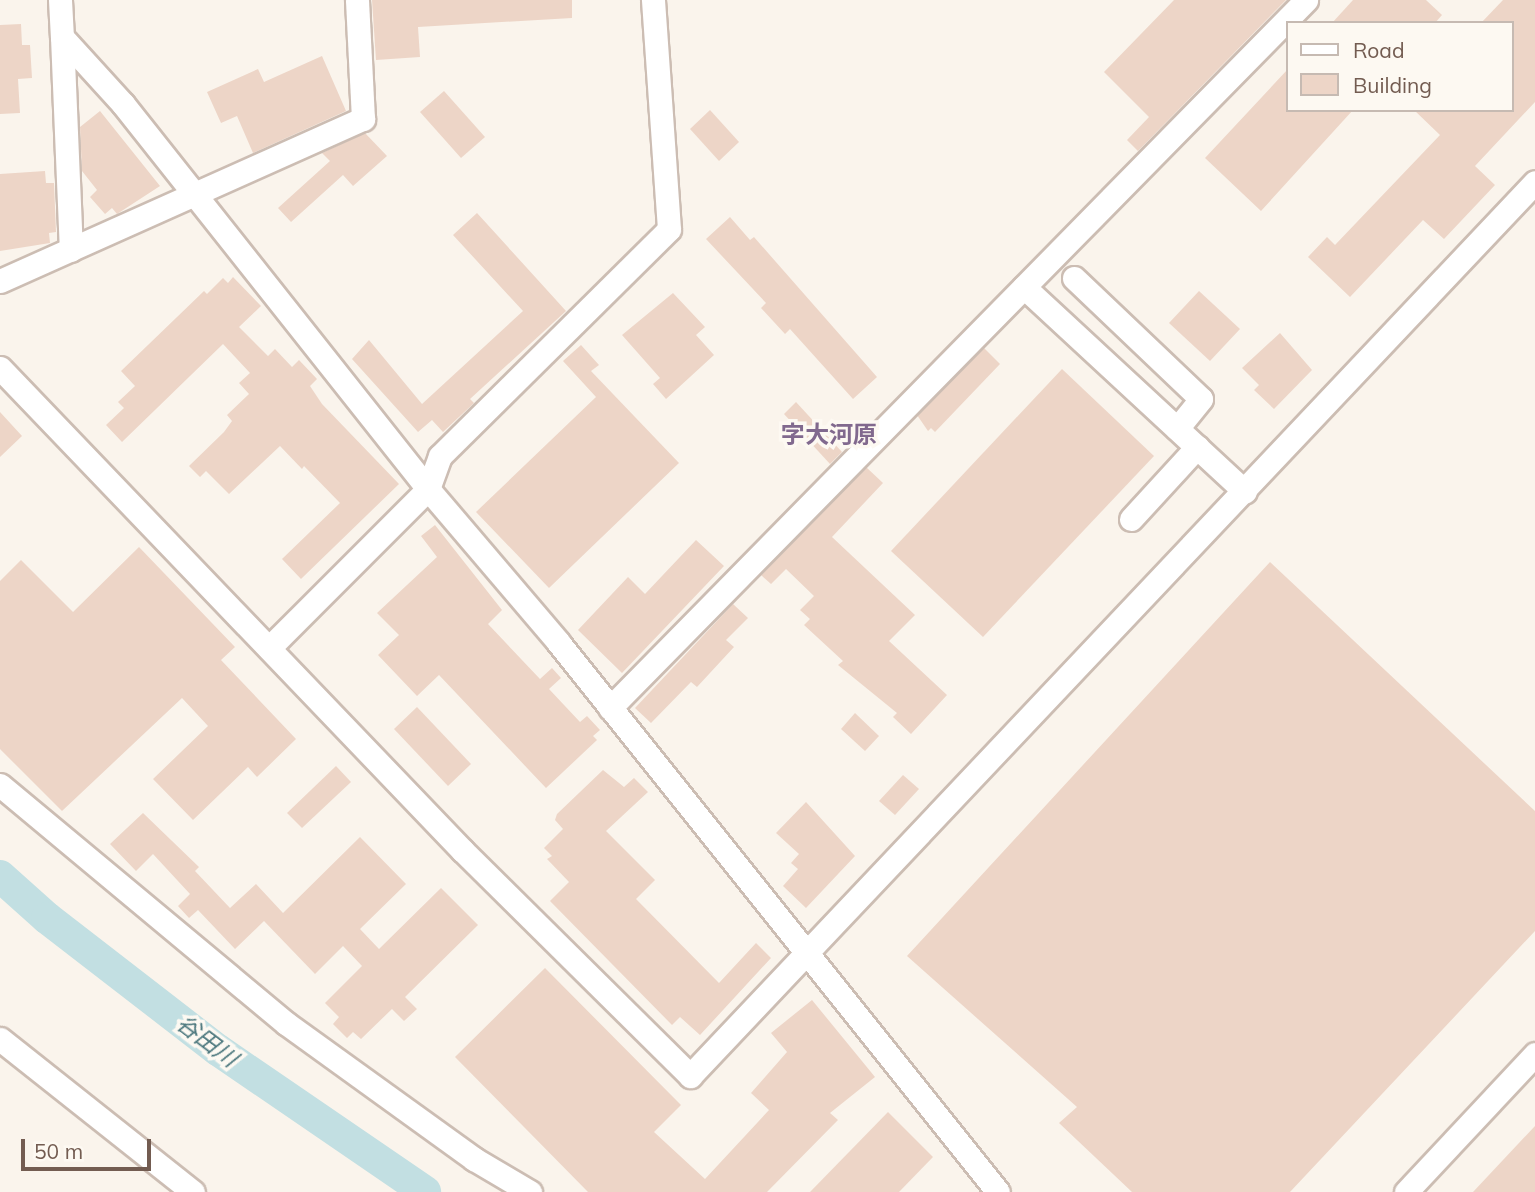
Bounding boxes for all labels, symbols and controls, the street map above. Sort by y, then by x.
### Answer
legend [1286,21,1514,112]
text: Road [1353,37,1404,63]
text: Building [1353,72,1432,98]
district label: 字大河原 [781,421,877,449]
water label: 谷田川 [171,1009,243,1073]
scale bar [24,1126,154,1170]
text: 50 m [34,1138,83,1164]

